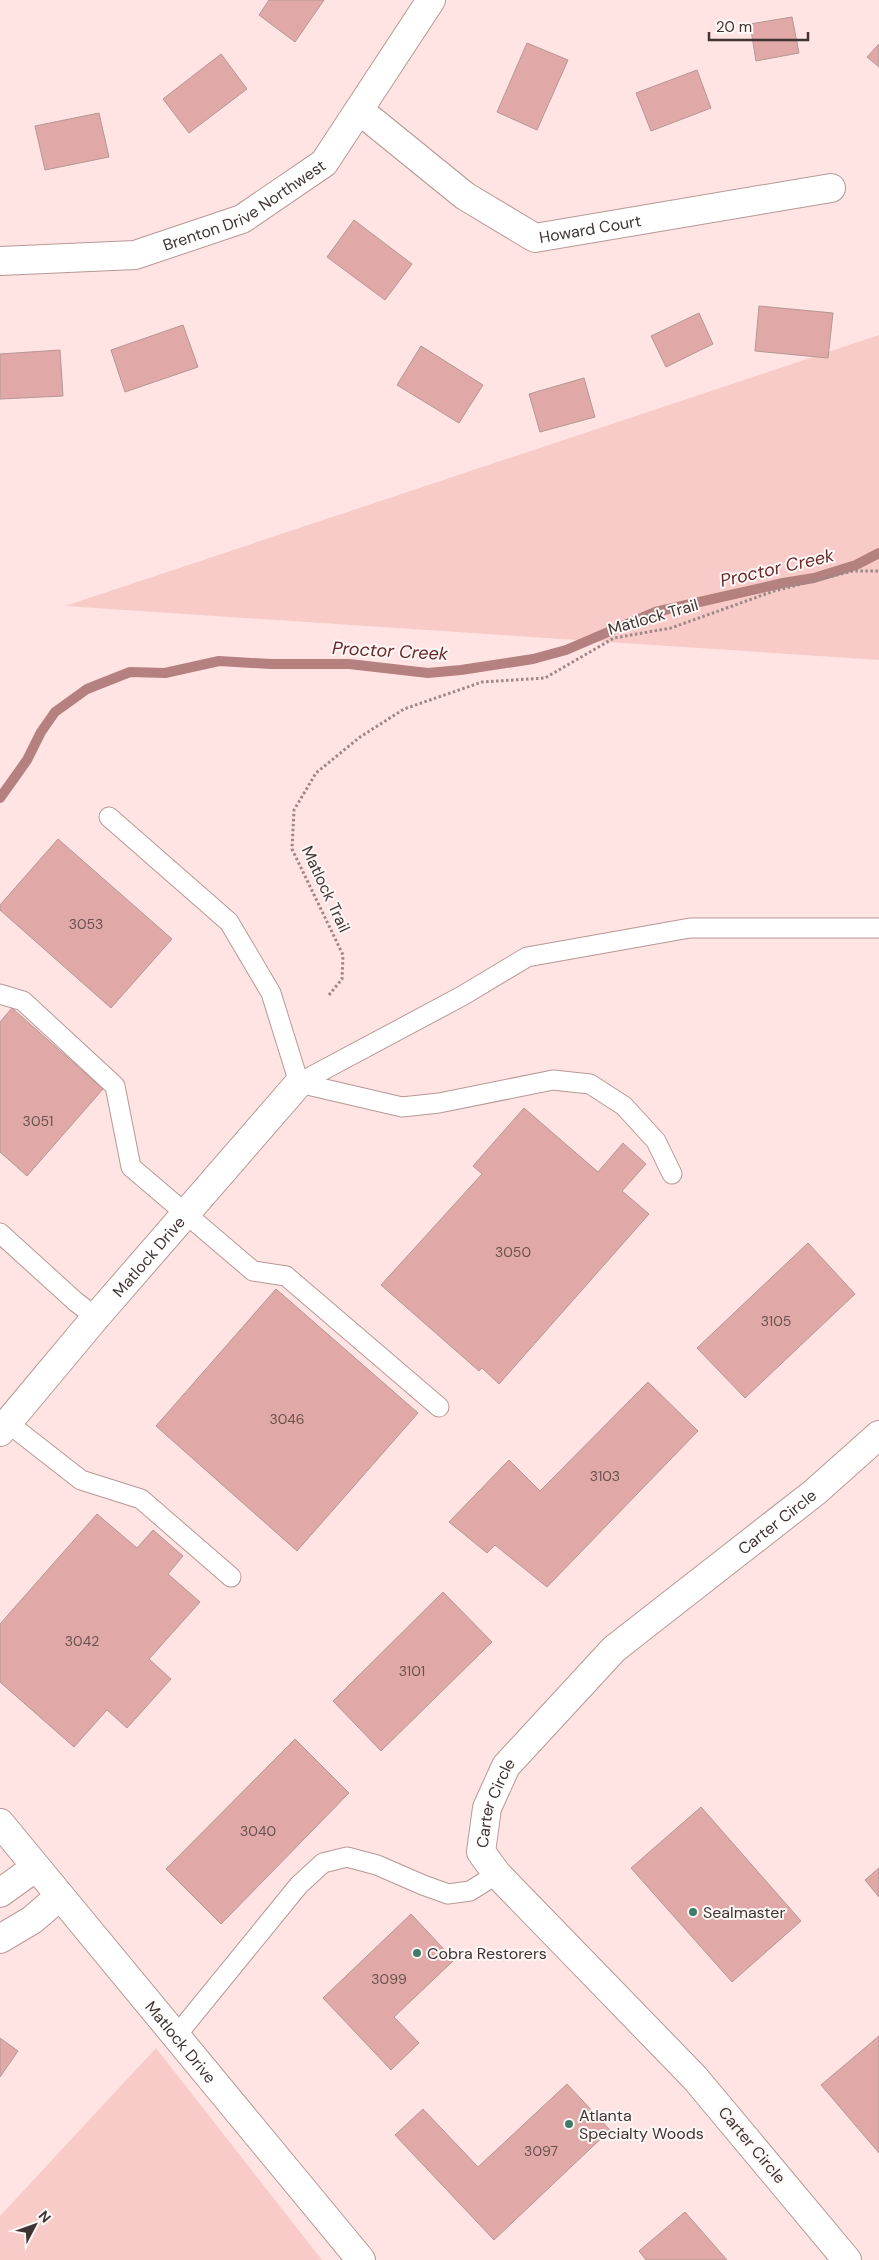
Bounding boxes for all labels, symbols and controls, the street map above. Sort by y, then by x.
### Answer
scale bar [709,10,808,42]
text: 20 m [716,17,752,37]
street label: Brenton Drive Northwest [160,155,330,255]
street label: Howard Court [538,210,643,248]
water label: Proctor Creek [718,543,837,593]
street label: Matlock Trail [605,594,701,640]
water label: Proctor Creek [331,636,449,666]
street label: Matlock Trail [297,842,355,936]
house number: 3053 [69,915,103,933]
house number: 3051 [23,1112,53,1130]
street label: Matlock Drive [108,1211,189,1301]
house number: 3050 [495,1243,531,1261]
house number: 3105 [761,1312,791,1330]
house number: 3046 [269,1410,305,1428]
house number: 3103 [590,1467,620,1485]
street label: Carter Circle [733,1485,820,1559]
house number: 3042 [65,1632,99,1650]
house number: 3101 [399,1662,425,1680]
street label: Carter Circle [471,1753,519,1849]
house number: 3040 [240,1822,276,1840]
place label: Sealmaster [703,1902,785,1923]
marker: Sealmaster [687,1906,699,1918]
place label: Cobra Restorers [427,1943,547,1964]
marker: Cobra Restorers [411,1947,423,1959]
house number: 3099 [371,1970,407,1988]
street label: Matlock Drive [141,1996,221,2087]
street label: Carter Circle [714,2102,790,2188]
place label: Atlanta Specialty Woods [579,2105,704,2144]
marker: Atlanta Specialty Woods [563,2118,575,2130]
house number: 3097 [524,2142,558,2160]
north arrow [10,2200,60,2250]
text: N [35,2207,55,2226]

